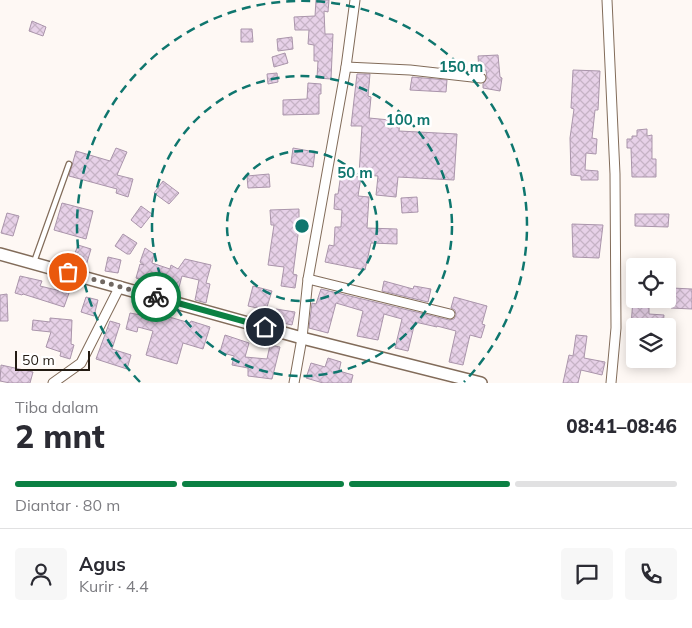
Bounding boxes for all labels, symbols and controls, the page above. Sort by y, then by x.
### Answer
text: 150 m [439,57,483,76]
text: 100 m [386,110,430,129]
text: 50 m [337,163,373,182]
centre of rings [293,217,311,235]
pin [47,251,89,293]
icon: bag [54,258,82,286]
map controls [626,258,676,368]
button: locate [626,258,676,308]
courier [131,272,181,322]
icon: bike [142,283,170,311]
pin [244,306,286,348]
icon: home [251,313,279,341]
button: layers [626,318,676,368]
scale bar [15,348,90,371]
text: 50 m [22,351,55,369]
text: Tiba dalam [15,397,99,417]
text: 08:41–08:46 [566,414,677,438]
text: 2 mnt [15,416,105,456]
text: Diantar · 80 m [15,495,120,515]
button: person [15,548,67,600]
button: chat [561,548,613,600]
button: phone [625,548,677,600]
text: Agus [79,552,126,576]
text: Kurir · 4.4 [79,576,149,596]

